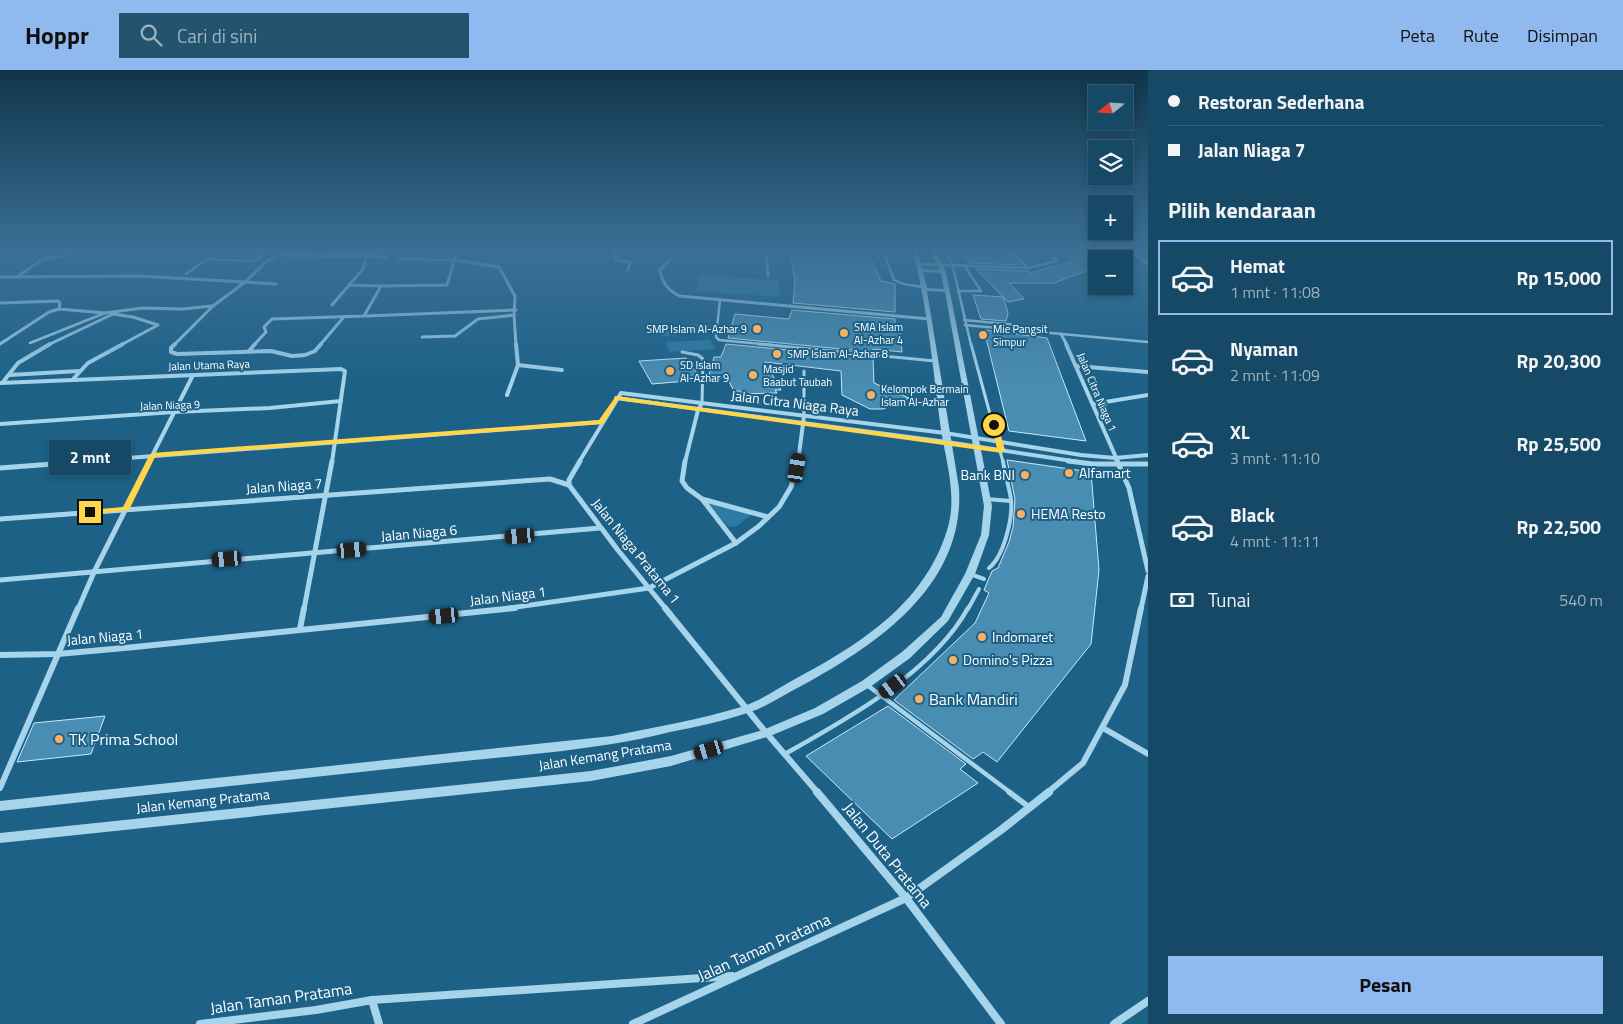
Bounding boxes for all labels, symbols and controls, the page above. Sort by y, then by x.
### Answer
search box [119,13,469,58]
text: Hoppr [25,17,89,53]
icon: search [137,21,165,49]
text: Cari di sini [177,21,257,50]
text: Peta [1400,22,1435,49]
text: Rute [1463,22,1499,49]
text: Disimpan [1527,22,1598,49]
north arrow [1088,85,1132,130]
map controls [1088,85,1133,295]
text: Restoran Sederhana [1198,87,1364,116]
text: Jalan Niaga 7 [1198,135,1305,164]
button: layers [1088,140,1133,185]
text: Pilih kendaraan [1168,193,1316,227]
button: + [1088,195,1133,240]
button: − [1088,250,1133,295]
text: Hemat [1230,251,1285,280]
icon: car [1170,255,1215,300]
text: Rp 15,000 [1517,263,1601,292]
text: 1 mnt · 11:08 [1230,280,1320,304]
place label: SMA Islam Al-Azhar 4 [854,319,903,348]
place label: SMP Islam Al-Azhar 9 [646,321,747,337]
place label: Mie Pangsit Simpur [993,321,1048,350]
marker: SMP Islam Al-Azhar 9 [751,323,763,335]
marker: SMA Islam Al-Azhar 4 [838,327,850,339]
marker: Mie Pangsit Simpur [977,329,989,341]
text: Nyaman [1230,334,1298,363]
icon: car [1170,338,1215,383]
place label: SMP Islam Al-Azhar 8 [787,346,888,362]
text: Rp 20,300 [1517,346,1601,375]
marker: SMP Islam Al-Azhar 8 [771,348,783,360]
street label: Jalan Citra Niaga 1 [1073,350,1121,434]
street label: Jalan Utama Raya [168,356,251,374]
place label: SD Islam Al-Azhar 9 [680,357,729,386]
place label: Masjid Baabut Taubah [763,361,832,390]
text: 2 mnt · 11:09 [1230,363,1320,387]
marker: SD Islam Al-Azhar 9 [664,365,676,377]
marker: Masjid Baabut Taubah [747,369,759,381]
place label: Kelompok Bermain Islam Al-Azhar [881,381,969,410]
street label: Jalan Citra Niaga Raya [730,384,860,421]
marker: Kelompok Bermain Islam Al-Azhar [865,389,877,401]
street label: Jalan Niaga 9 [140,396,200,414]
route start [983,414,1005,436]
text: XL [1230,417,1250,446]
icon: car [1170,421,1215,466]
text: Rp 25,500 [1517,429,1601,458]
callout: 2 mnt [49,440,131,474]
text: 2 mnt [70,445,110,469]
text: 3 mnt · 11:10 [1230,446,1320,470]
car [787,452,806,484]
place label: Alfamart [1079,462,1131,483]
place label: Bank BNI [961,464,1015,485]
marker: Alfamart [1063,467,1075,479]
marker: Bank BNI [1019,469,1031,481]
street label: Jalan Niaga 7 [245,472,323,499]
street label: Jalan Niaga Pratama 1 [587,493,686,608]
text: Black [1230,500,1275,529]
route end [79,501,101,523]
place label: HEMA Resto [1031,503,1106,524]
icon: car [1170,504,1215,549]
marker: HEMA Resto [1015,508,1027,520]
text: Rp 22,500 [1517,512,1601,541]
street label: Jalan Niaga 6 [380,519,458,546]
car [504,527,535,545]
text: 4 mnt · 11:11 [1230,529,1320,553]
car [336,541,367,559]
car [211,550,242,568]
street label: Jalan Niaga 1 [469,580,547,611]
text: Tunai [1208,585,1250,614]
icon: cash [1168,586,1196,614]
text: 540 m [1559,588,1603,612]
car [428,607,459,625]
street label: Jalan Niaga 1 [66,623,144,650]
place label: Indomaret [992,626,1053,647]
marker: Indomaret [976,631,988,643]
place label: Domino's Pizza [963,649,1052,670]
marker: Domino's Pizza [947,654,959,666]
car [876,671,909,701]
place label: Bank Mandiri [929,687,1018,711]
marker: Bank Mandiri [913,693,925,705]
place label: TK Prima School [69,727,178,751]
marker: TK Prima School [53,733,65,745]
street label: Jalan Kemang Pratama [537,734,673,775]
car [692,738,725,762]
street label: Jalan Kemang Pratama [135,783,271,818]
street label: Jalan Duta Pratama [838,797,938,913]
street label: Jalan Taman Pratama [694,907,834,987]
button: Pesan [1168,956,1603,1014]
street label: Jalan Taman Pratama [209,976,353,1020]

